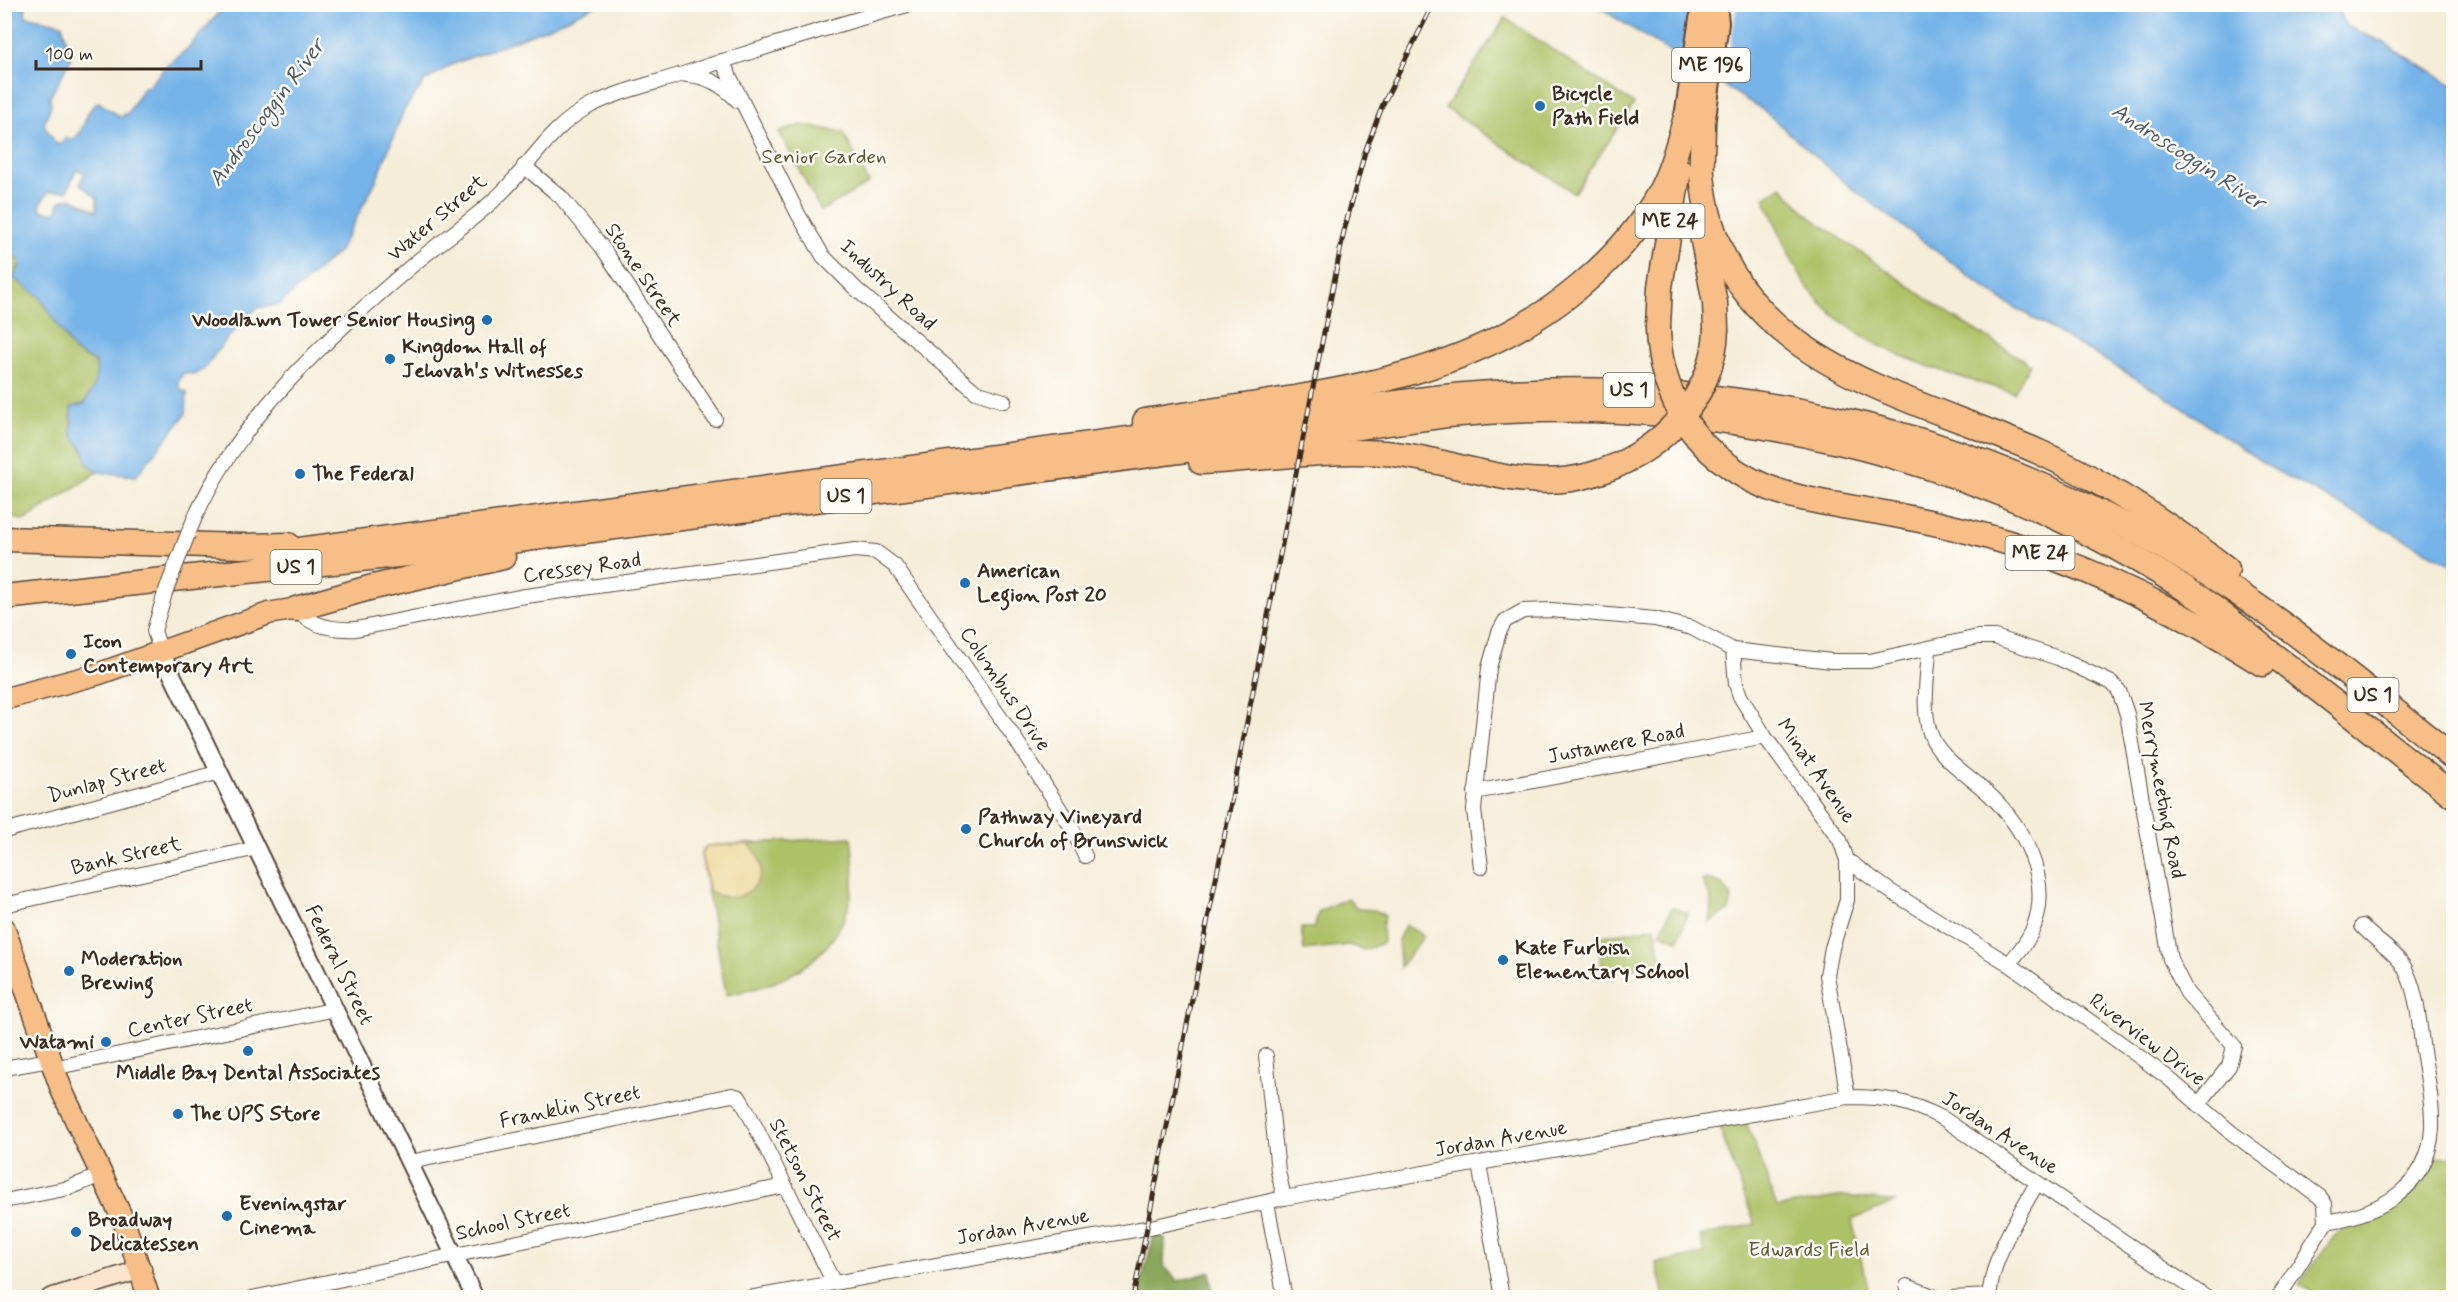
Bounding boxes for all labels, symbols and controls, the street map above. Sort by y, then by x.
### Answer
water label: Androscoggin River [203,32,335,193]
scale bar [36,33,201,71]
text: 100 m [45,43,93,67]
road number: ME 196 [1672,48,1750,82]
place label: Bicycle Path Field [1552,80,1639,132]
water label: Androscoggin River [2105,97,2272,220]
marker: Bicycle Path Field [1533,99,1547,113]
park label: Senior Garden [761,143,887,171]
street label: Water Street [381,168,493,268]
road number: ME 24 [1636,204,1704,238]
street label: Stone Street [598,218,688,333]
street label: Industry Road [834,233,942,337]
place label: Woodlawn Tower Senior Housing [191,306,475,336]
marker: Woodlawn Tower Senior Housing [480,313,494,327]
place label: Kingdom Hall of Jehovah's Witnesses [402,333,584,385]
marker: Kingdom Hall of Jehovah's Witnesses [383,352,397,366]
road number: US 1 [1604,373,1654,407]
place label: The Federal [312,460,414,488]
marker: The Federal [293,467,307,481]
road number: US 1 [820,479,872,513]
road number: ME 24 [2006,536,2074,570]
street label: Cressey Road [521,546,643,590]
road number: US 1 [270,550,322,584]
place label: American Legion Post 20 [977,557,1107,611]
marker: American Legion Post 20 [958,576,972,590]
street label: Columbus Drive [953,621,1057,757]
place label: Icon Contemporary Art [83,628,254,680]
marker: Icon Contemporary Art [64,647,78,661]
road number: US 1 [2348,678,2398,712]
street label: Merrymeeting Road [2128,699,2192,881]
street label: Minat Avenue [1770,713,1862,829]
street label: Justamere Road [1545,717,1687,771]
street label: Dunlap Street [45,752,169,810]
place label: Pathway Vineyard Church of Brunswick [978,803,1168,855]
marker: Pathway Vineyard Church of Brunswick [959,822,973,836]
street label: Bank Street [68,830,184,882]
street label: Federal Street [298,900,380,1030]
place label: Kate Furbish Elementary School [1515,934,1690,986]
place label: Moderation Brewing [81,945,182,999]
marker: Kate Furbish Elementary School [1496,953,1510,967]
marker: Moderation Brewing [62,964,76,978]
street label: Riverview Drive [2083,987,2211,1093]
street label: Center Street [125,991,255,1045]
place label: Watami [19,1028,94,1056]
marker: Watami [99,1035,113,1049]
marker: Middle Bay Dental Associates [241,1044,255,1058]
place label: Middle Bay Dental Associates [116,1059,381,1087]
street label: Franklin Street [497,1078,643,1136]
street label: Jordan Avenue [1936,1085,2064,1181]
place label: The UPS Store [190,1100,320,1128]
marker: The UPS Store [171,1107,185,1121]
street label: Stetson Street [762,1114,848,1247]
street label: Jordan Avenue [1433,1114,1570,1164]
place label: Eveningstar Cinema [239,1190,347,1242]
street label: School Street [453,1196,573,1248]
street label: Jordan Avenue [955,1202,1092,1252]
place label: Broadway Delicatessen [88,1206,199,1258]
marker: Eveningstar Cinema [220,1209,234,1223]
marker: Broadway Delicatessen [69,1225,83,1239]
park label: Edwards Field [1748,1236,1870,1264]

